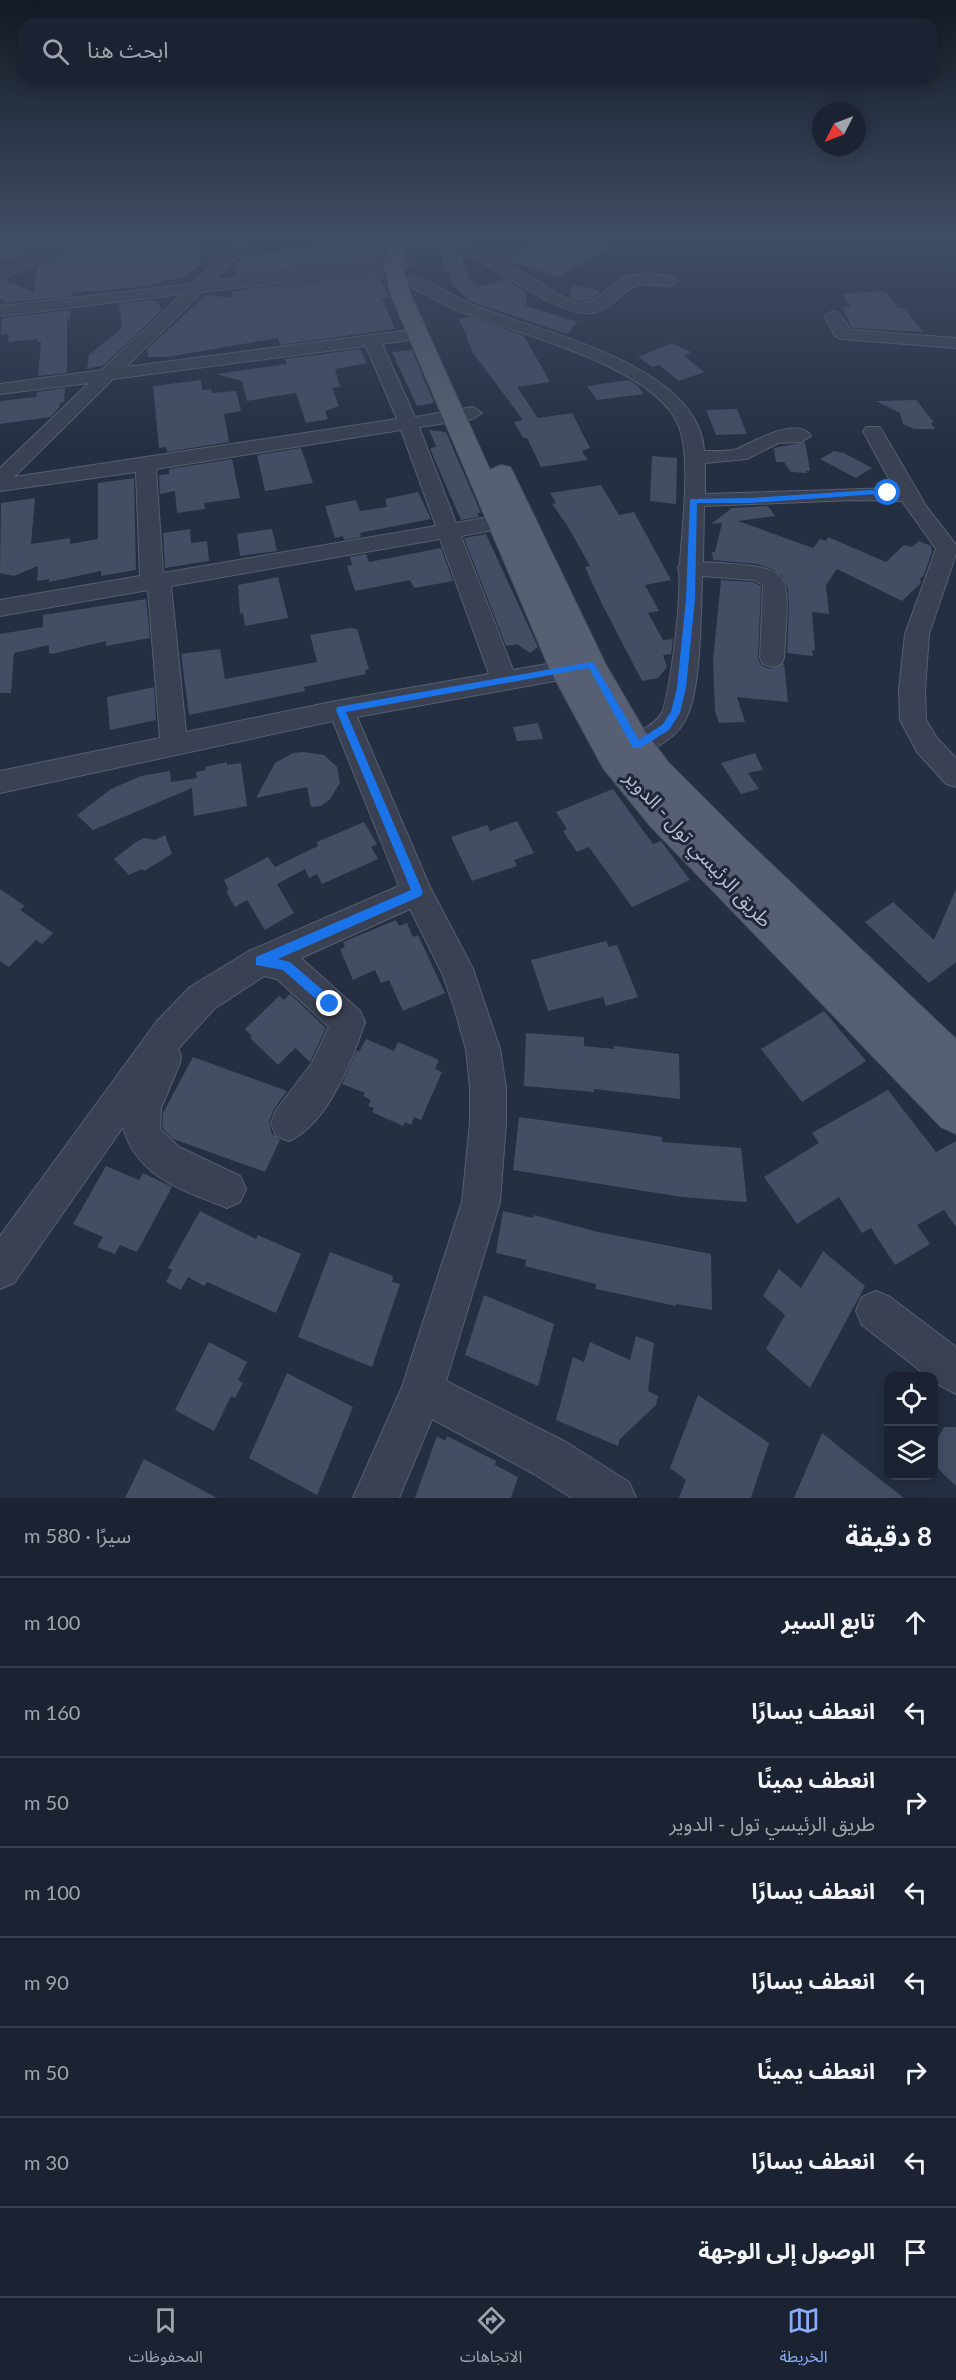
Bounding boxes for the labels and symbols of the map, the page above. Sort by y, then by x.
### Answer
north arrow [812,102,866,156]
route start [874,479,900,505]
street label: طريق الرئيسي تول - الدوير [616,764,778,935]
route end [316,990,342,1016]

